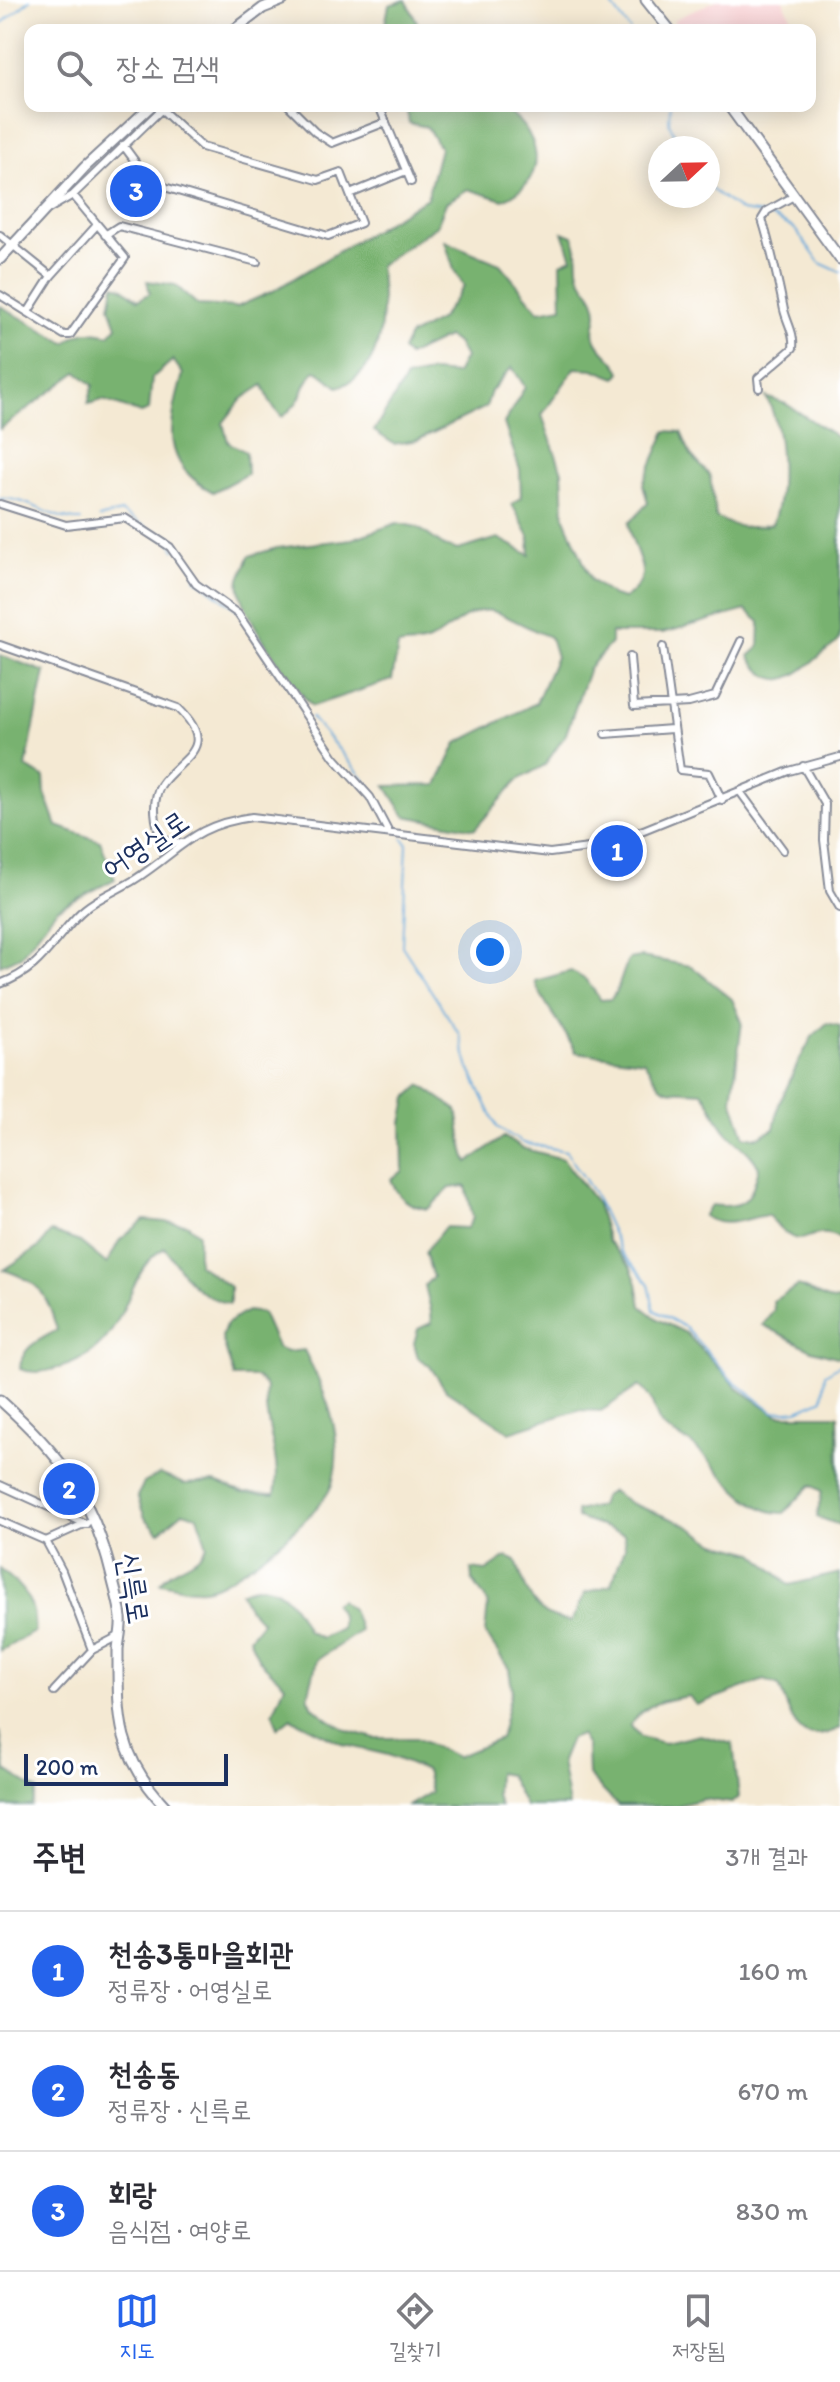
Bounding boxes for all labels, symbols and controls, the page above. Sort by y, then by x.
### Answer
search box [24,24,816,112]
icon: search [52,46,96,90]
text: 장소 검색 [116,49,219,86]
north arrow [648,136,720,208]
pin: 3 [110,161,162,221]
street label: 어영실로 [95,802,195,886]
pin: 1 [591,821,643,881]
your location [470,932,510,972]
pin: 2 [43,1459,95,1519]
street label: 신륵로 [110,1549,158,1627]
scale bar [24,1750,228,1786]
text: 200 m [36,1754,98,1781]
text: 주변 [32,1836,87,1877]
text: 3개 결과 [725,1841,808,1873]
text: 천송3통마을회관 [108,1935,293,1972]
text: 1 [52,1955,64,1987]
text: 160 m [738,1955,808,1987]
text: 정류장 · 어영실로 [108,1974,272,2006]
text: 천송동 [108,2055,180,2092]
text: 2 [51,2075,65,2107]
text: 670 m [738,2075,808,2107]
text: 정류장 · 신륵로 [108,2094,251,2126]
text: 회랑 [108,2175,156,2212]
text: 3 [51,2195,65,2227]
text: 830 m [736,2195,808,2227]
text: 음식점 · 여양로 [108,2214,251,2246]
tab: 지도 [115,2289,159,2365]
tab: 길찾기 [389,2289,442,2365]
tab: 저장됨 [672,2289,725,2365]

